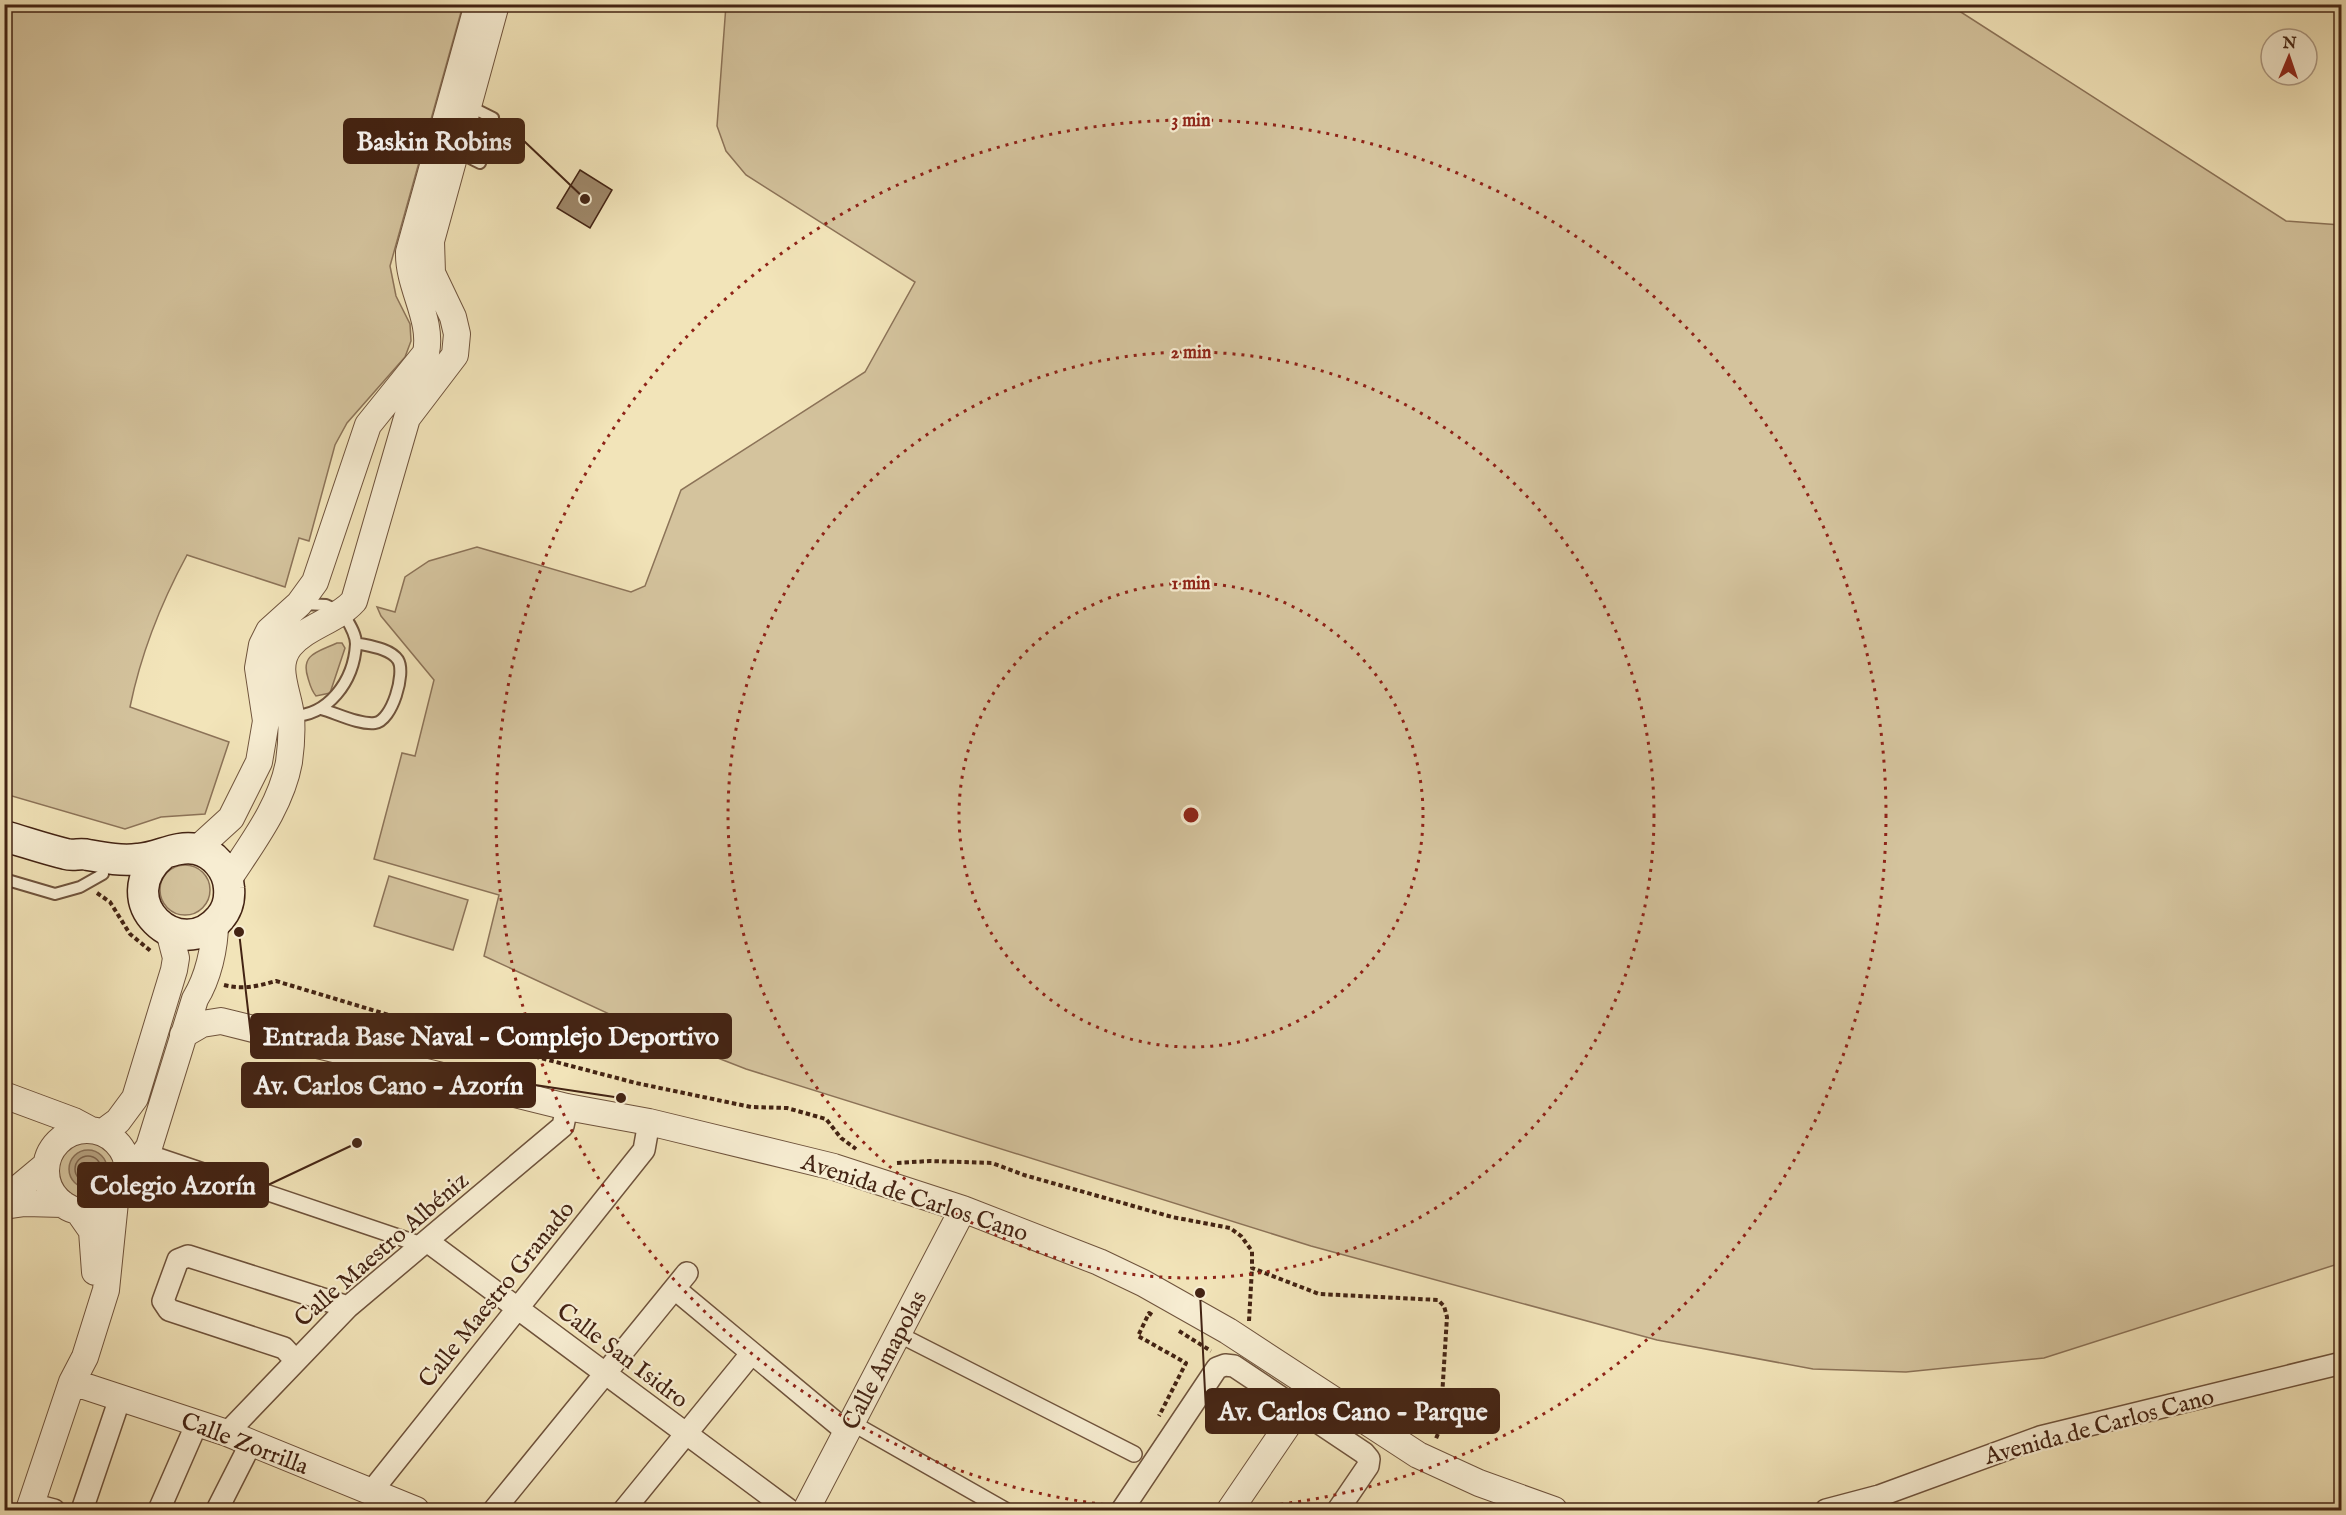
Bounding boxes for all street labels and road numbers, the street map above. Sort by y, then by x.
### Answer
street label: Avenida de Carlos Cano [796,1147,1032,1250]
street label: Calle Maestro Albéniz [288,1166,476,1334]
street label: Calle Maestro Granado [412,1195,582,1395]
street label: Calle Amapolas [836,1286,935,1436]
street label: Calle San Isidro [550,1297,694,1416]
street label: Avenida de Carlos Cano [1980,1382,2218,1473]
street label: Calle Zorrilla [176,1406,313,1483]

